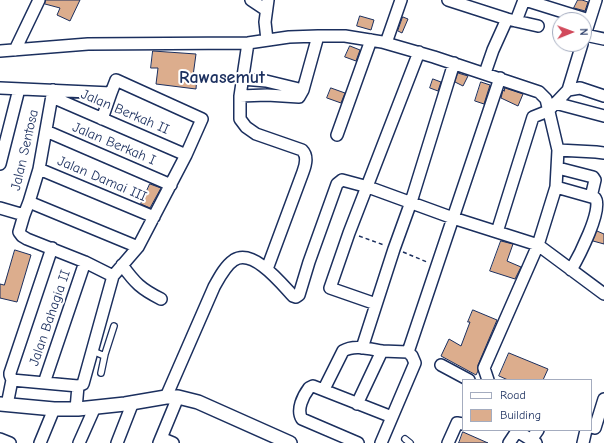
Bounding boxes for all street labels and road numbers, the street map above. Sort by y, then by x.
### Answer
street label: Jalan Berkah II [78,86,172,138]
street label: Jalan Sentosa [8,108,42,192]
street label: Jalan Berkah I [70,119,158,169]
street label: Jalan Damai III [55,153,149,205]
street label: Jalan Bahagia II [26,268,74,368]

